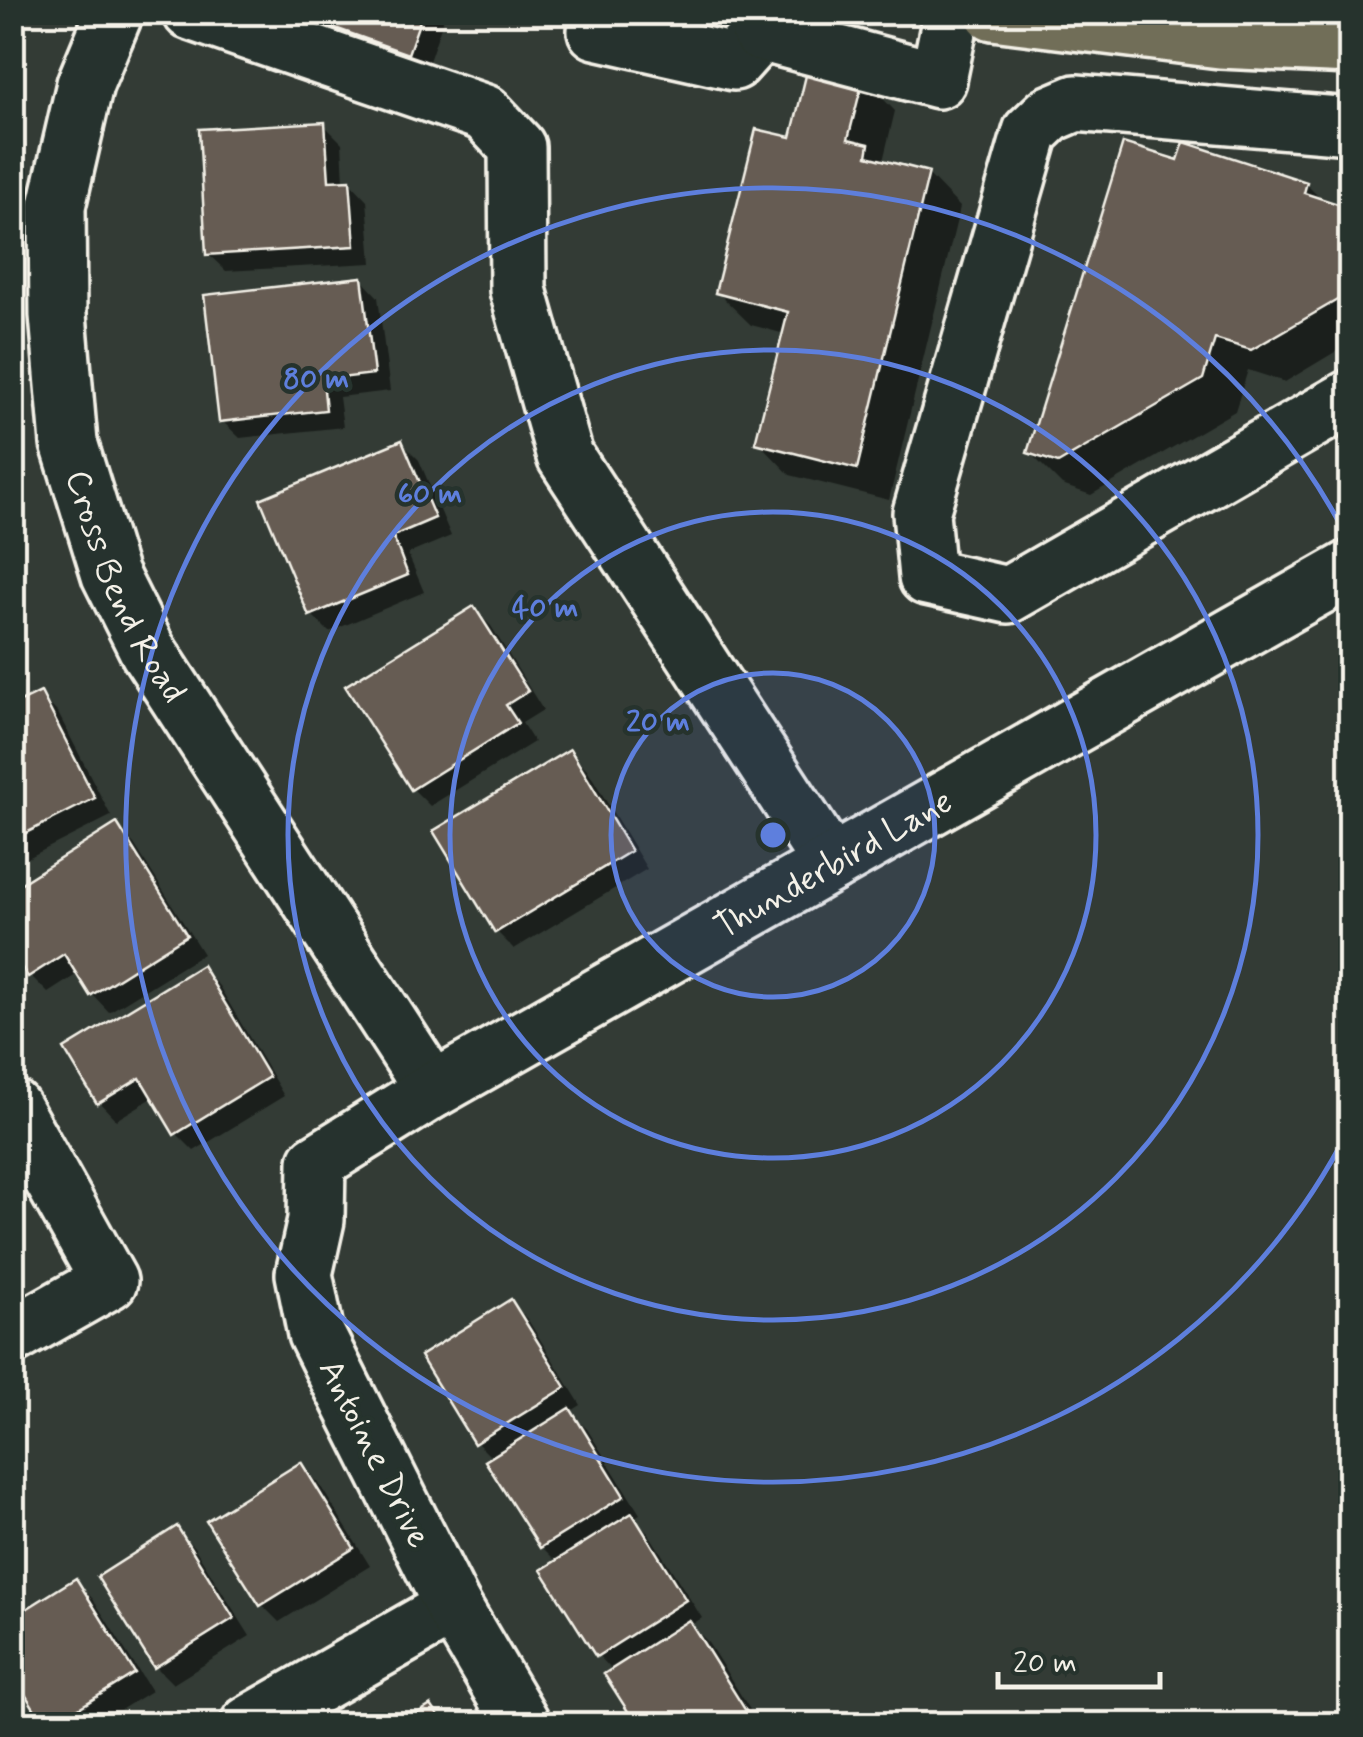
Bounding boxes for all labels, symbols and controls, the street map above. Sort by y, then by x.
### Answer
text: 80 m [283,360,349,399]
street label: Cross Bend Road [54,465,196,712]
text: 60 m [398,475,462,514]
text: 40 m [512,589,578,628]
text: 20 m [626,703,690,742]
street label: Thunderbird Lane [706,779,961,951]
centre of rings [755,817,791,853]
street label: Antoine Drive [307,1352,442,1556]
scale bar [998,1627,1160,1689]
text: 20 m [1013,1644,1077,1683]

